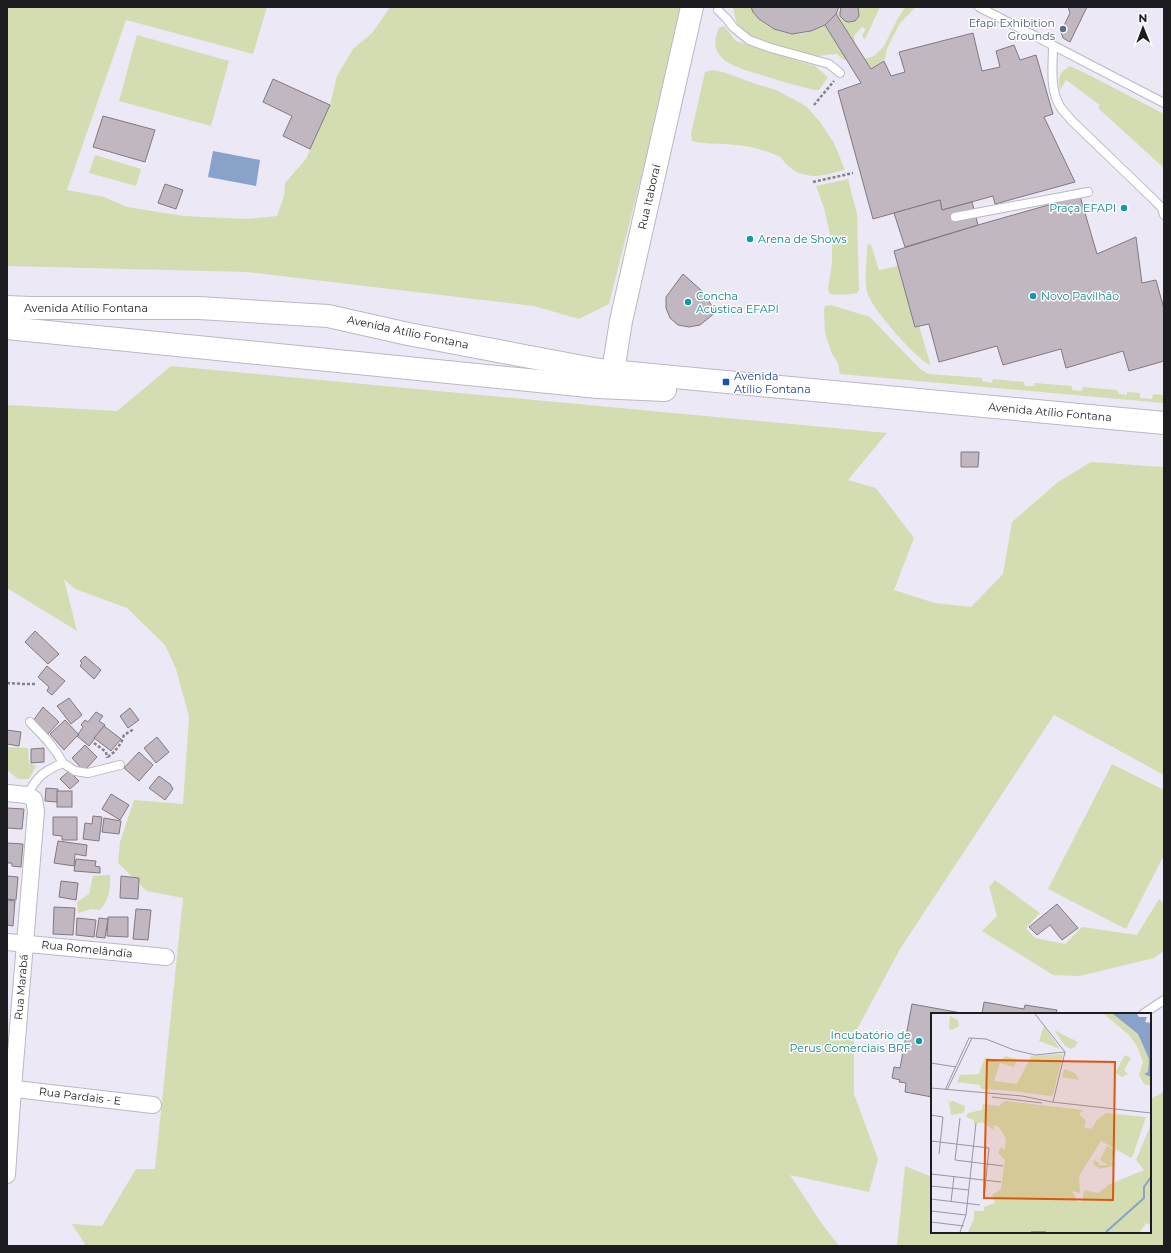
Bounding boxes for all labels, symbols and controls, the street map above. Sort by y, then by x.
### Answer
north arrow [1123,8,1163,48]
text: N [1138,11,1147,25]
place label: Efapi Exhibition Grounds [969,16,1056,43]
marker: Efapi Exhibition Grounds [1058,24,1068,34]
street label: Rua Itaboraí [635,162,664,231]
place label: Praça EFAPI [1049,201,1116,215]
marker: Praça EFAPI [1119,203,1129,213]
place label: Arena de Shows [758,232,847,246]
marker: Arena de Shows [745,234,755,244]
place label: Concha Acústica EFAPI [696,289,779,316]
place label: Novo Pavilhão [1041,289,1119,303]
marker: Novo Pavilhão [1028,291,1038,301]
marker: Concha Acústica EFAPI [683,297,693,307]
street label: Avenida Atílio Fontana [24,301,148,315]
street label: Avenida Atílio Fontana [346,312,470,352]
place label: Avenida Atílio Fontana [734,369,811,396]
marker: Avenida Atílio Fontana [721,377,731,387]
street label: Avenida Atílio Fontana [988,400,1112,424]
street label: Rua Romelândia [41,937,133,961]
street label: Rua Marabá [11,953,31,1021]
inset map [931,1013,1151,1233]
place label: Incubatório de Perus Comerciais BRF [790,1028,911,1055]
marker: Incubatório de Perus Comerciais BRF [914,1036,924,1046]
street label: Rua Pardais - E [38,1084,122,1108]

